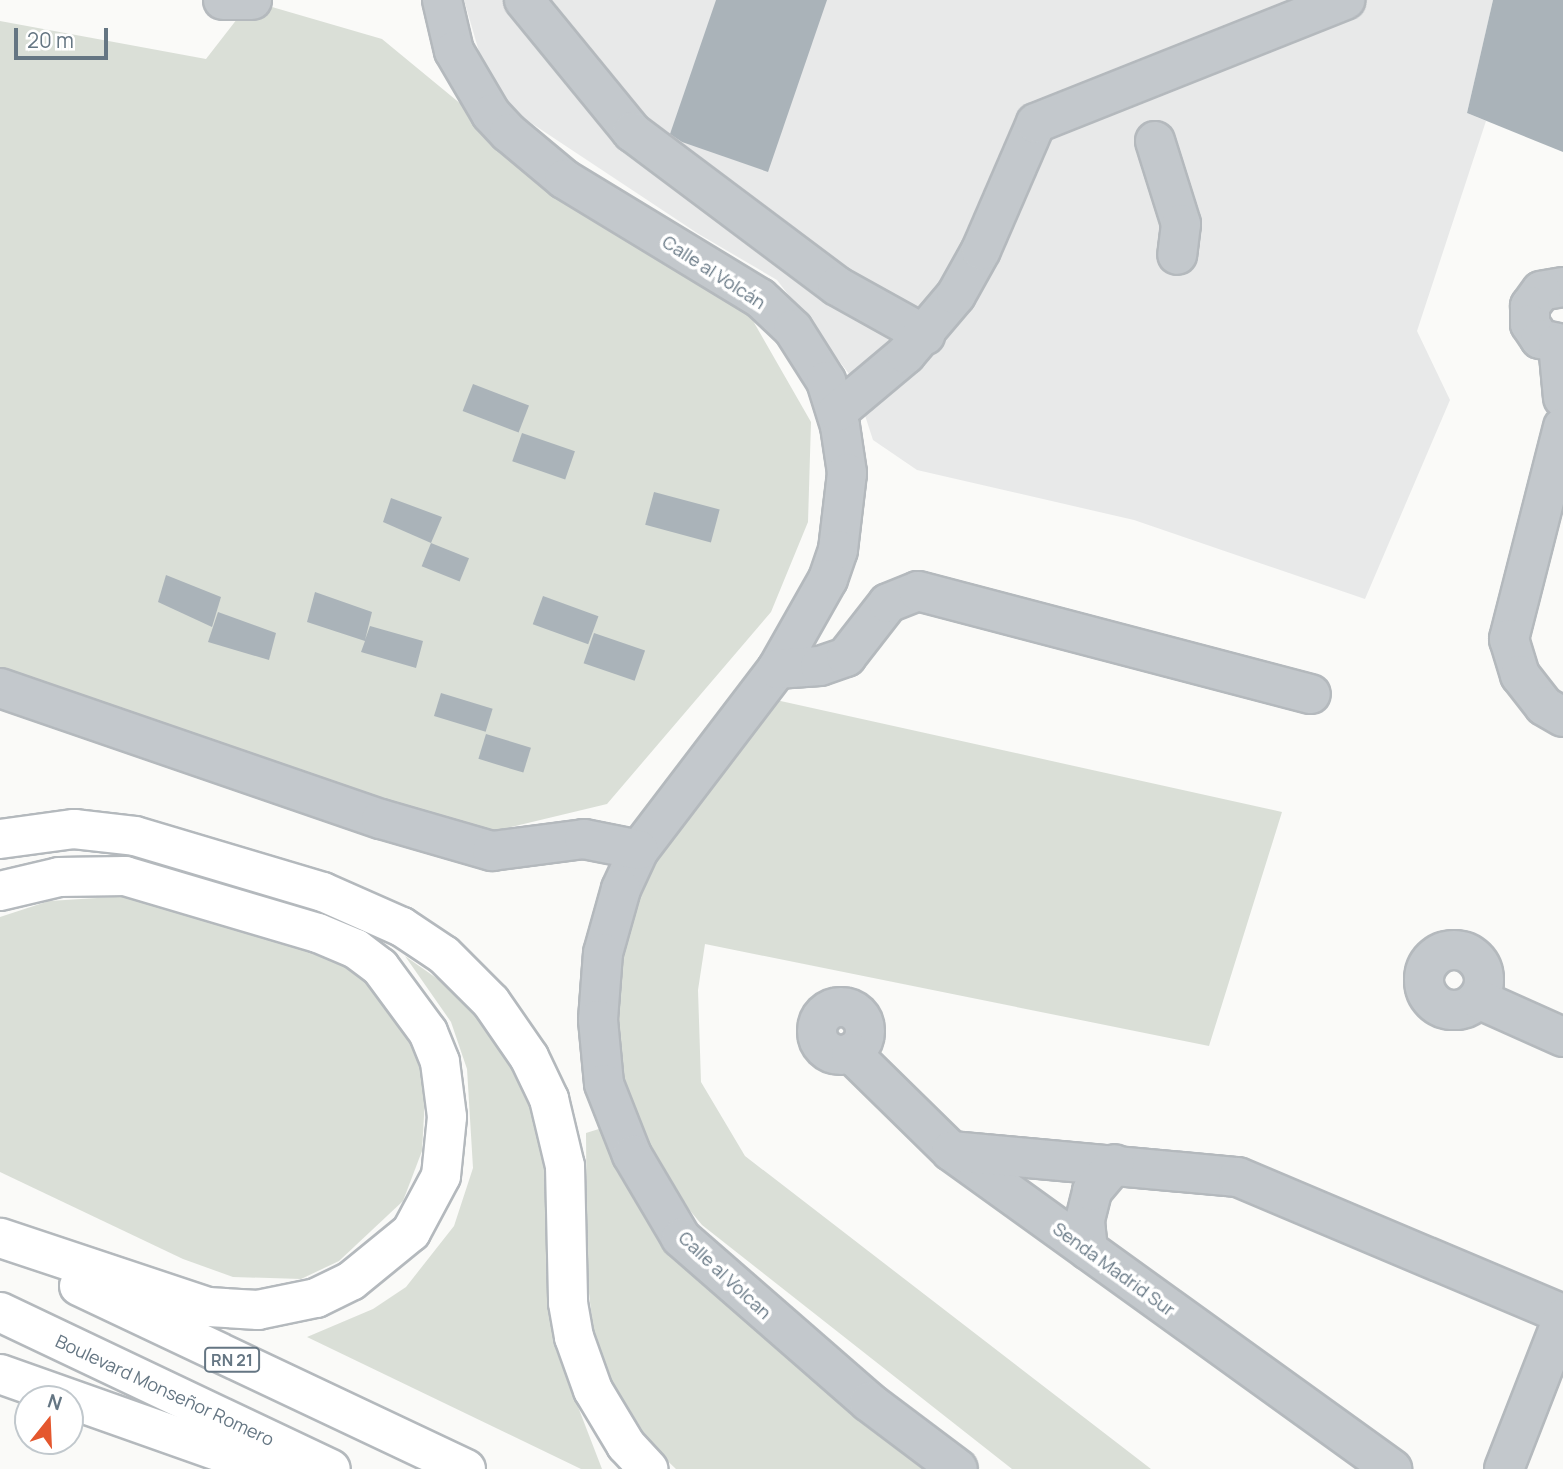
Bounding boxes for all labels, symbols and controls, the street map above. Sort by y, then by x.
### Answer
scale bar [18,14,112,58]
text: 20 m [27,26,74,54]
street label: Calle al Volcán [658,231,770,313]
street label: Senda Madrid Sur [1049,1218,1179,1320]
street label: Calle al Volcan [674,1227,776,1323]
street label: Boulevard Monseñor Romero [52,1330,278,1450]
road number: RN 21 [204,1348,260,1372]
north arrow [14,1385,84,1455]
text: N [44,1387,65,1416]

